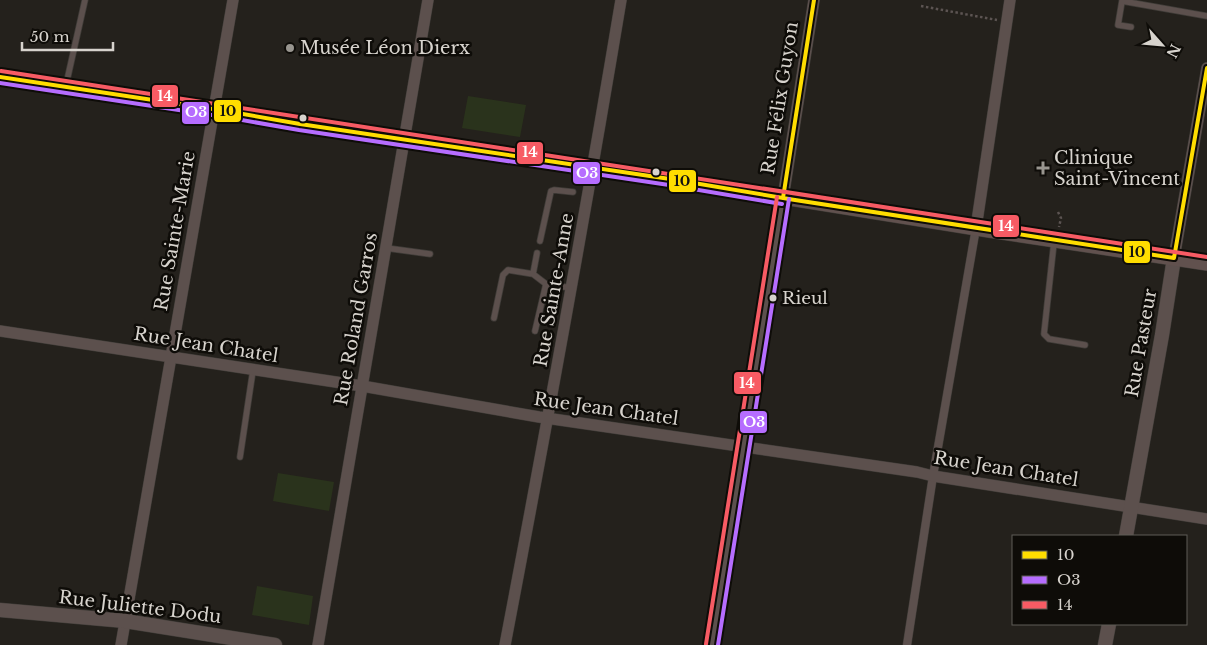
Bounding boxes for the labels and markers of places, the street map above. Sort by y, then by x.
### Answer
place label: Musée Léon Dierx [300,37,470,59]
marker: Musée Léon Dierx [284,42,296,54]
unlabelled marker [298,113,308,123]
place label: Clinique Saint-Vincent [1054,147,1180,190]
marker: Clinique Saint-Vincent [1036,161,1050,175]
unlabelled marker [651,167,661,177]
place label: Rieul [782,288,828,309]
marker: Rieul [768,293,778,303]

